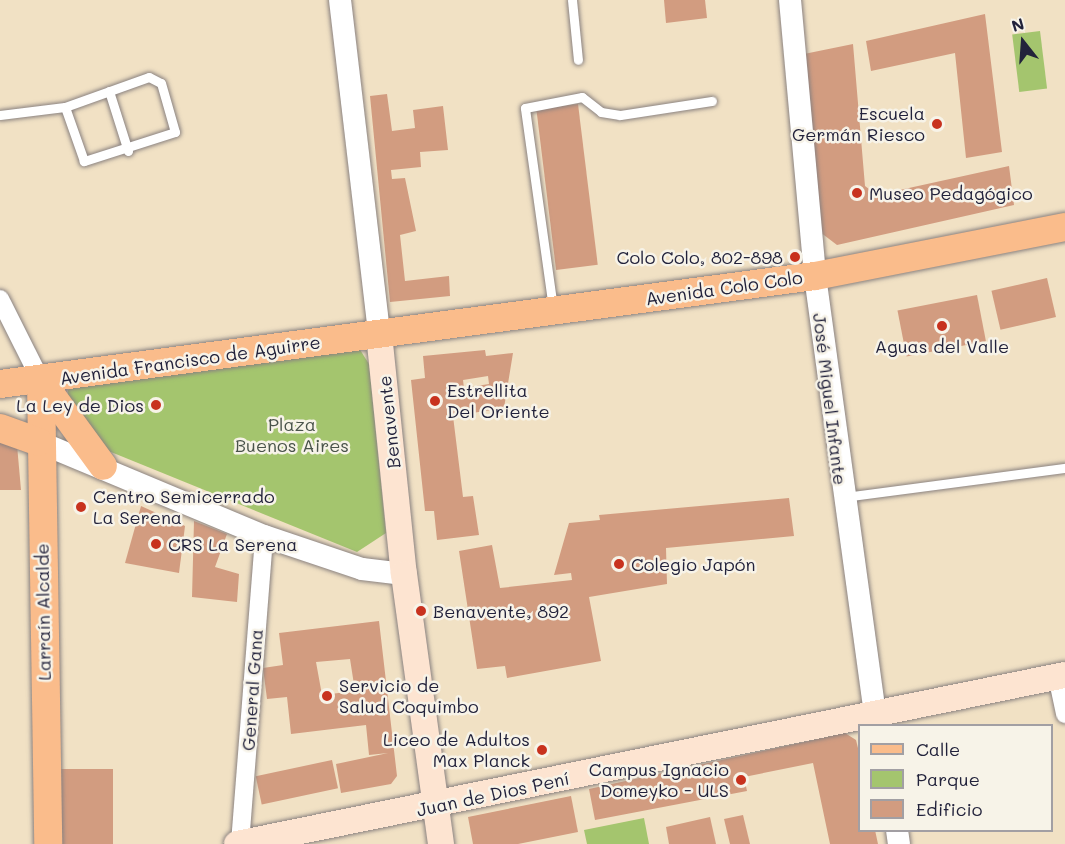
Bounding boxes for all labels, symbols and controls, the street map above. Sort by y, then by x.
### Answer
north arrow [993,12,1053,72]
text: N [1009,12,1026,36]
place label: Escuela Germán Riesco [792,103,925,146]
marker: Escuela Germán Riesco [930,117,944,131]
place label: Museo Pedagógico [869,182,1033,204]
marker: Museo Pedagógico [850,186,864,200]
place label: Colo Colo, 802-898 [617,246,783,268]
marker: Colo Colo, 802-898 [788,250,802,264]
street label: Avenida Colo Colo [644,266,804,310]
street label: José Miguel Infante [809,312,851,486]
marker: Aguas del Valle [935,319,949,333]
street label: Avenida Francisco de Aguirre [58,331,322,389]
place label: Aguas del Valle [875,335,1009,357]
street label: Benavente [373,375,405,469]
place label: Estrellita Del Oriente [447,380,550,422]
place label: La Ley de Dios [16,394,144,416]
marker: Estrellita Del Oriente [428,394,442,408]
marker: La Ley de Dios [149,398,163,412]
park label: Plaza Buenos Aires [235,414,349,456]
place label: Centro Semicerrado La Serena [93,486,275,528]
marker: Centro Semicerrado La Serena [74,500,88,514]
place label: CRS La Serena [168,533,297,555]
marker: CRS La Serena [149,537,163,551]
street label: Larraín Alcalde [31,543,55,681]
place label: Colegio Japón [631,553,755,575]
marker: Colegio Japón [612,557,626,571]
place label: Benavente, 892 [433,600,569,622]
marker: Benavente, 892 [414,604,428,618]
street label: General Gana [237,628,267,752]
place label: Servicio de Salud Coquimbo [339,675,479,718]
marker: Servicio de Salud Coquimbo [320,689,334,703]
legend [858,724,1053,832]
place label: Liceo de Adultos Max Planck [383,729,530,771]
text: Calle [916,737,960,761]
marker: Liceo de Adultos Max Planck [535,743,549,757]
place label: Campus Ignacio Domeyko - ULS [589,759,729,802]
street label: Juan de Dios Pení [415,767,571,821]
text: Parque [916,767,980,791]
marker: Campus Ignacio Domeyko - ULS [734,773,748,787]
text: Edificio [916,797,983,821]

